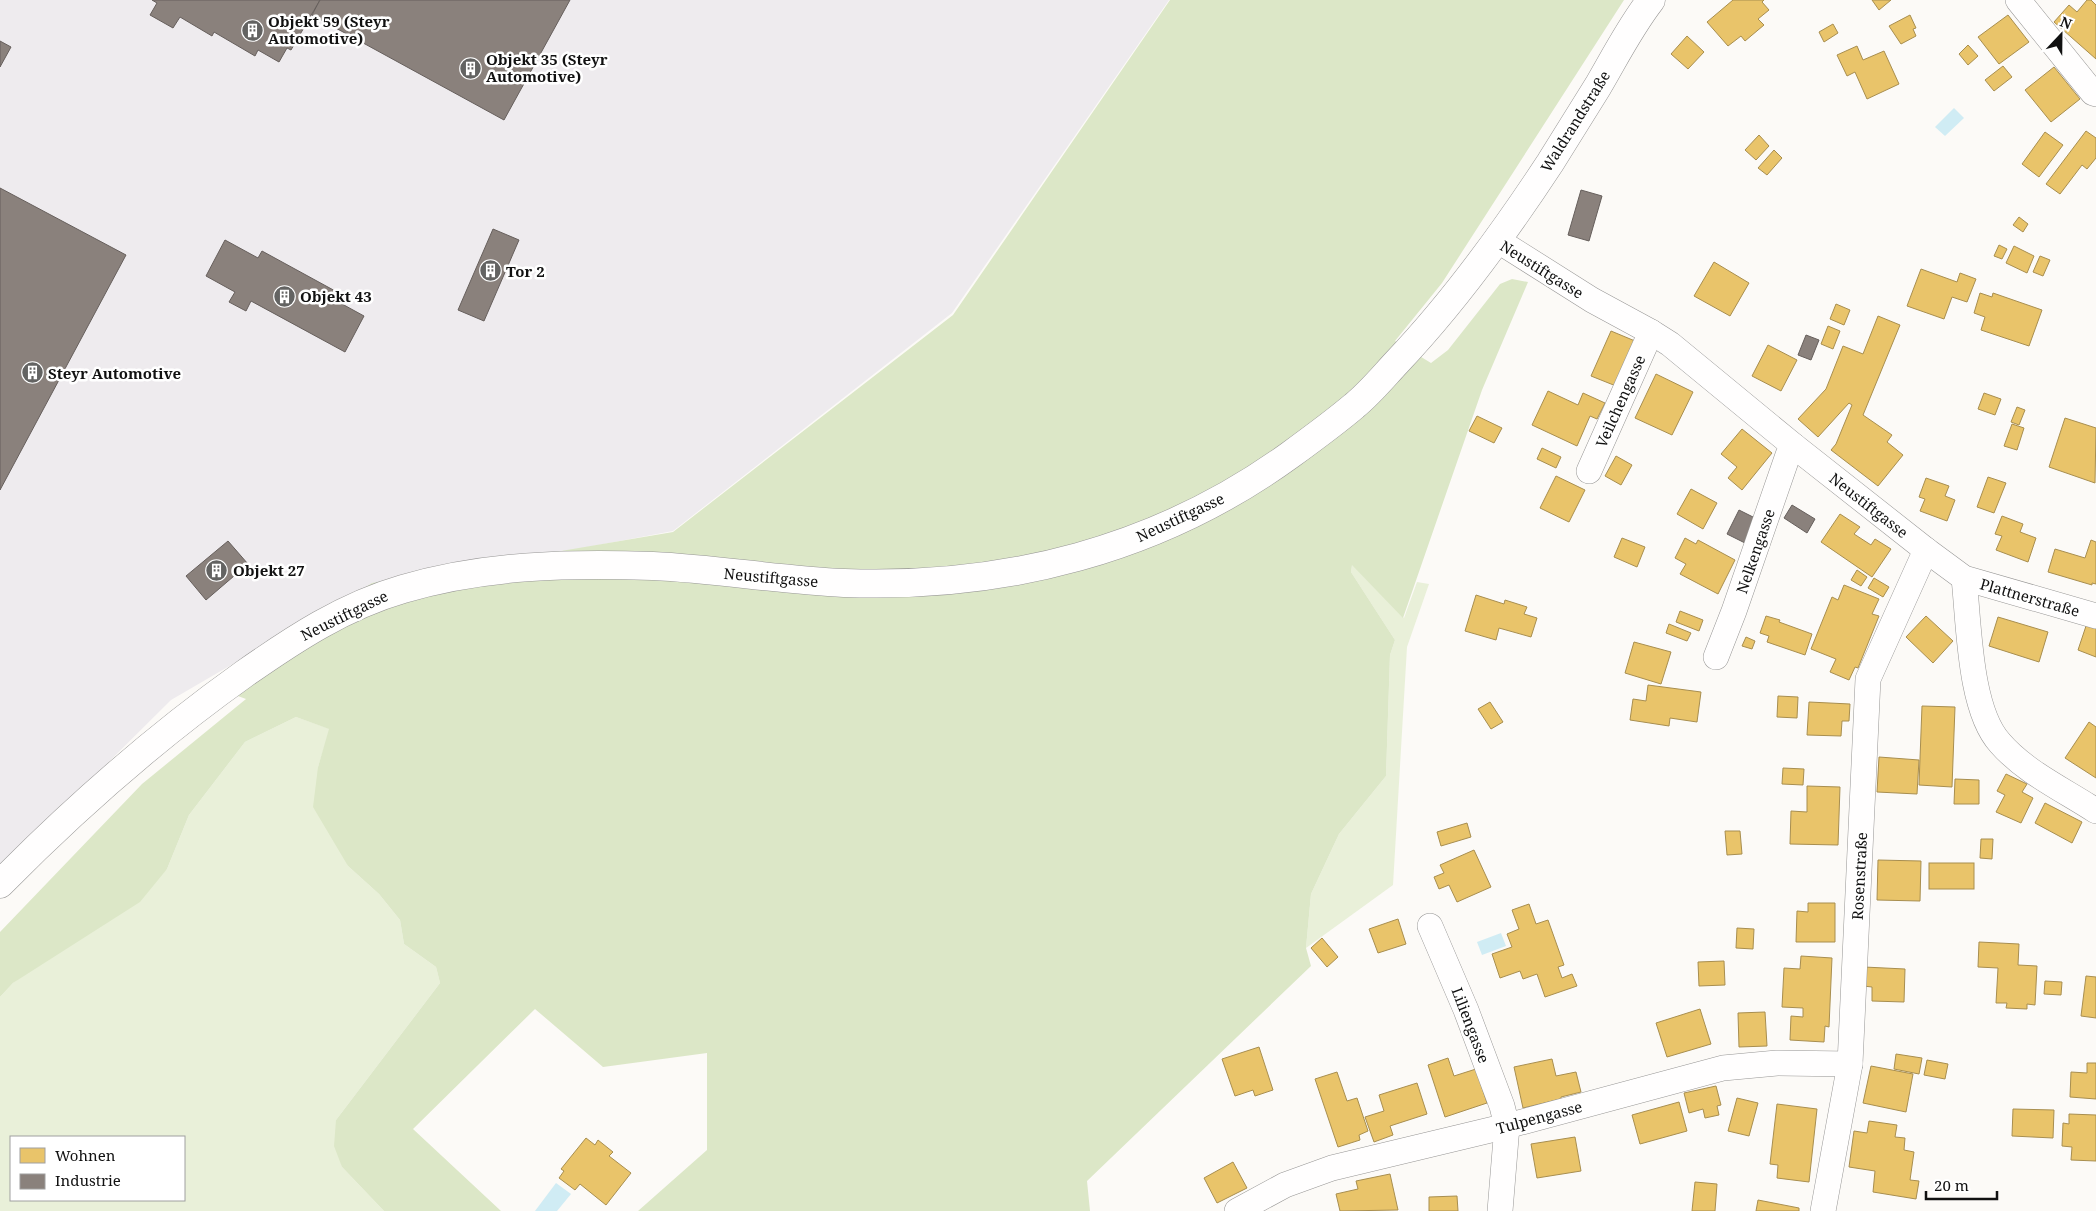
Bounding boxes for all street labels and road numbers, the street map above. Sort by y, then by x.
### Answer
street label: Waldrandstraße [1536,66,1614,176]
street label: Neustiftgasse [1497,235,1587,303]
street label: Veilchengasse [1591,352,1649,450]
street label: Neustiftgasse [1826,468,1912,542]
street label: Neustiftgasse [1133,488,1227,546]
street label: Nelkengasse [1731,506,1779,596]
street label: Neustiftgasse [723,563,819,591]
street label: Plattnerstraße [1978,573,2082,621]
street label: Neustiftgasse [297,585,391,645]
street label: Rosenstraße [1847,832,1871,920]
street label: Liliengasse [1447,984,1495,1066]
street label: Tulpengasse [1494,1096,1584,1138]

